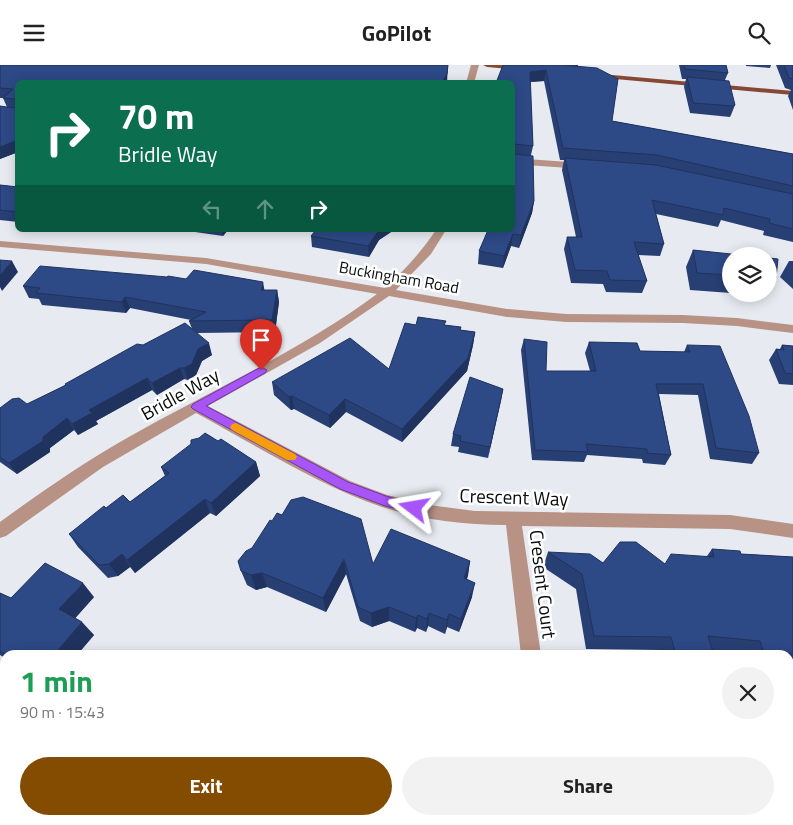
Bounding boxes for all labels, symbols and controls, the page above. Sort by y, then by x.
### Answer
text: GoPilot [362,16,431,50]
icon: menu [20,19,48,47]
icon: search [745,19,773,47]
text: 70 m [118,89,194,143]
icon: right [35,100,100,165]
text: Bridle Way [118,137,217,171]
icon: left [198,195,226,223]
icon: ahead [251,195,279,223]
icon: right [304,195,332,223]
map controls [722,247,777,302]
button: layers [722,247,777,302]
street label: Buckingham Road [337,255,461,299]
pin [240,319,282,370]
icon: arrive [247,326,275,354]
street label: Bridle Way [135,360,224,427]
street label: Crescent Way [459,480,569,513]
position arrow [387,481,439,533]
street label: Cresent Court [522,528,565,640]
text: 1 min [20,658,93,704]
button: close [722,667,774,719]
text: 90 m · 15:43 [20,700,105,724]
button: Exit [20,757,392,815]
button: Share [402,757,774,815]

